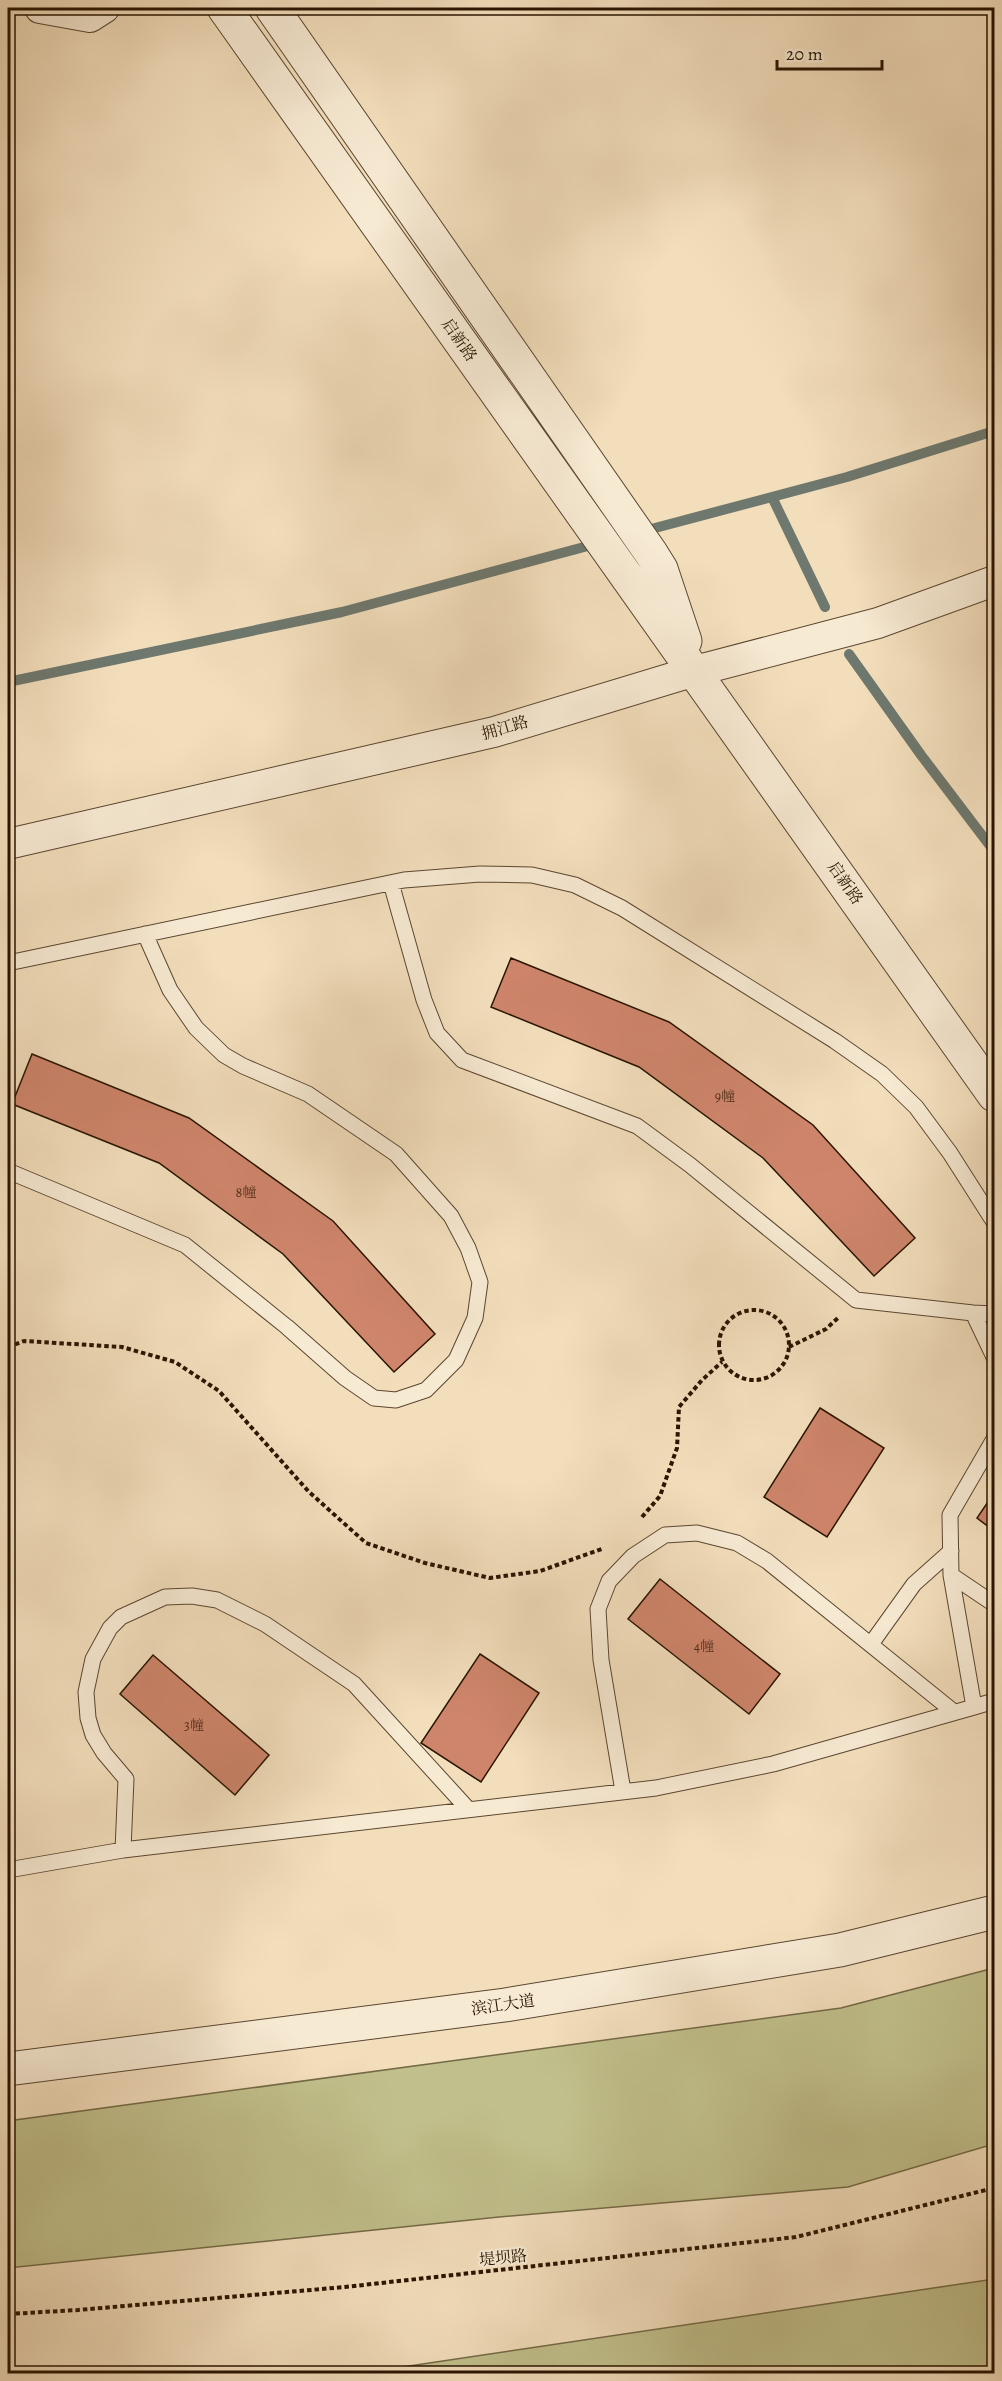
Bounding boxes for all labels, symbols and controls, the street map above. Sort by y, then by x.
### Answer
scale bar [777,33,882,71]
text: 20 m [786,42,823,66]
street label: 启新路 [436,314,482,366]
street label: 拥江路 [479,711,531,745]
street label: 启新路 [822,857,868,909]
house number: 9幢 [715,1087,735,1106]
house number: 8幢 [236,1183,256,1202]
house number: 4幢 [694,1637,714,1656]
house number: 3幢 [184,1716,204,1735]
street label: 滨江大道 [470,1990,536,2020]
street label: 堤坝路 [478,2245,528,2271]

